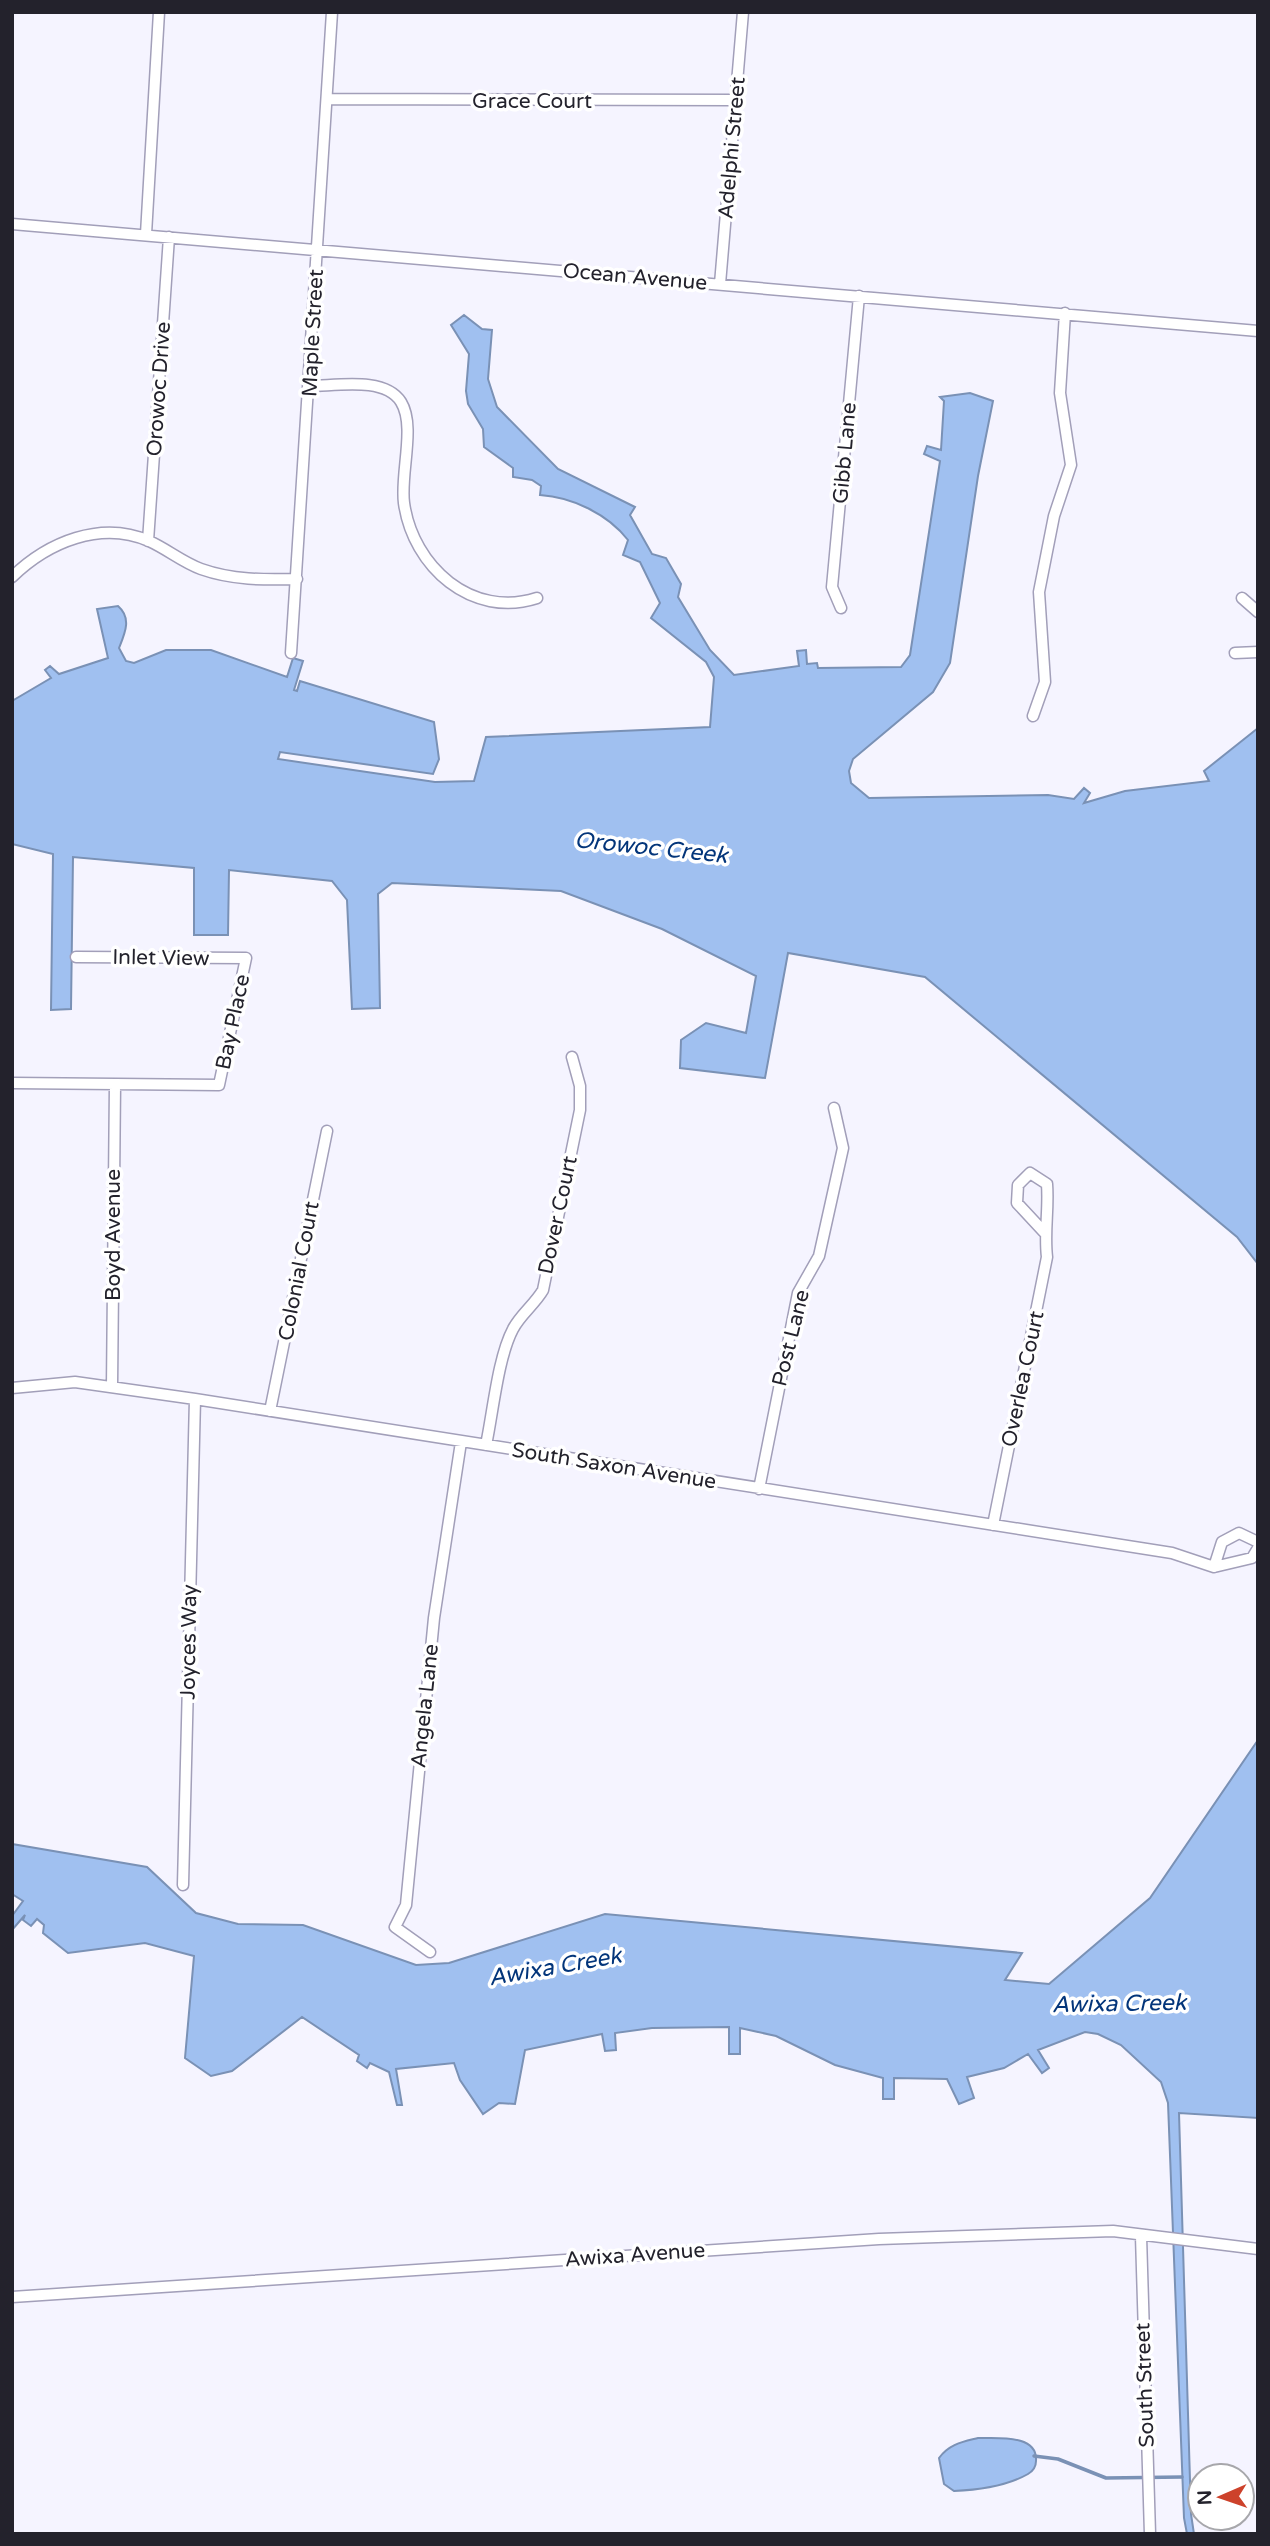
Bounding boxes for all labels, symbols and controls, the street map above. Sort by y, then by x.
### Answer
street label: Adelphi Street [713,76,751,220]
street label: Grace Court [472,89,592,114]
street label: Ocean Avenue [562,258,708,296]
street label: Maple Street [297,268,329,398]
street label: Orowoc Drive [142,321,176,457]
street label: Gibb Lane [828,401,862,505]
water label: Orowoc Creek [573,826,730,870]
street label: Inlet View [112,945,210,971]
street label: Bay Place [211,972,255,1072]
street label: Dover Court [533,1154,583,1276]
street label: Boyd Avenue [101,1169,126,1301]
street label: Colonial Court [273,1199,325,1343]
street label: Post Lane [767,1287,815,1389]
street label: Overlea Court [996,1309,1050,1449]
street label: South Saxon Avenue [510,1437,718,1495]
street label: Joyces Way [175,1584,203,1700]
street label: Angela Lane [406,1643,444,1769]
water label: Awixa Creek [486,1941,625,1992]
water label: Awixa Creek [1052,1989,1188,2019]
street label: Awixa Avenue [564,2238,706,2272]
street label: South Street [1130,2322,1160,2448]
north arrow [1186,2462,1256,2532]
text: N [1194,2490,1216,2506]

